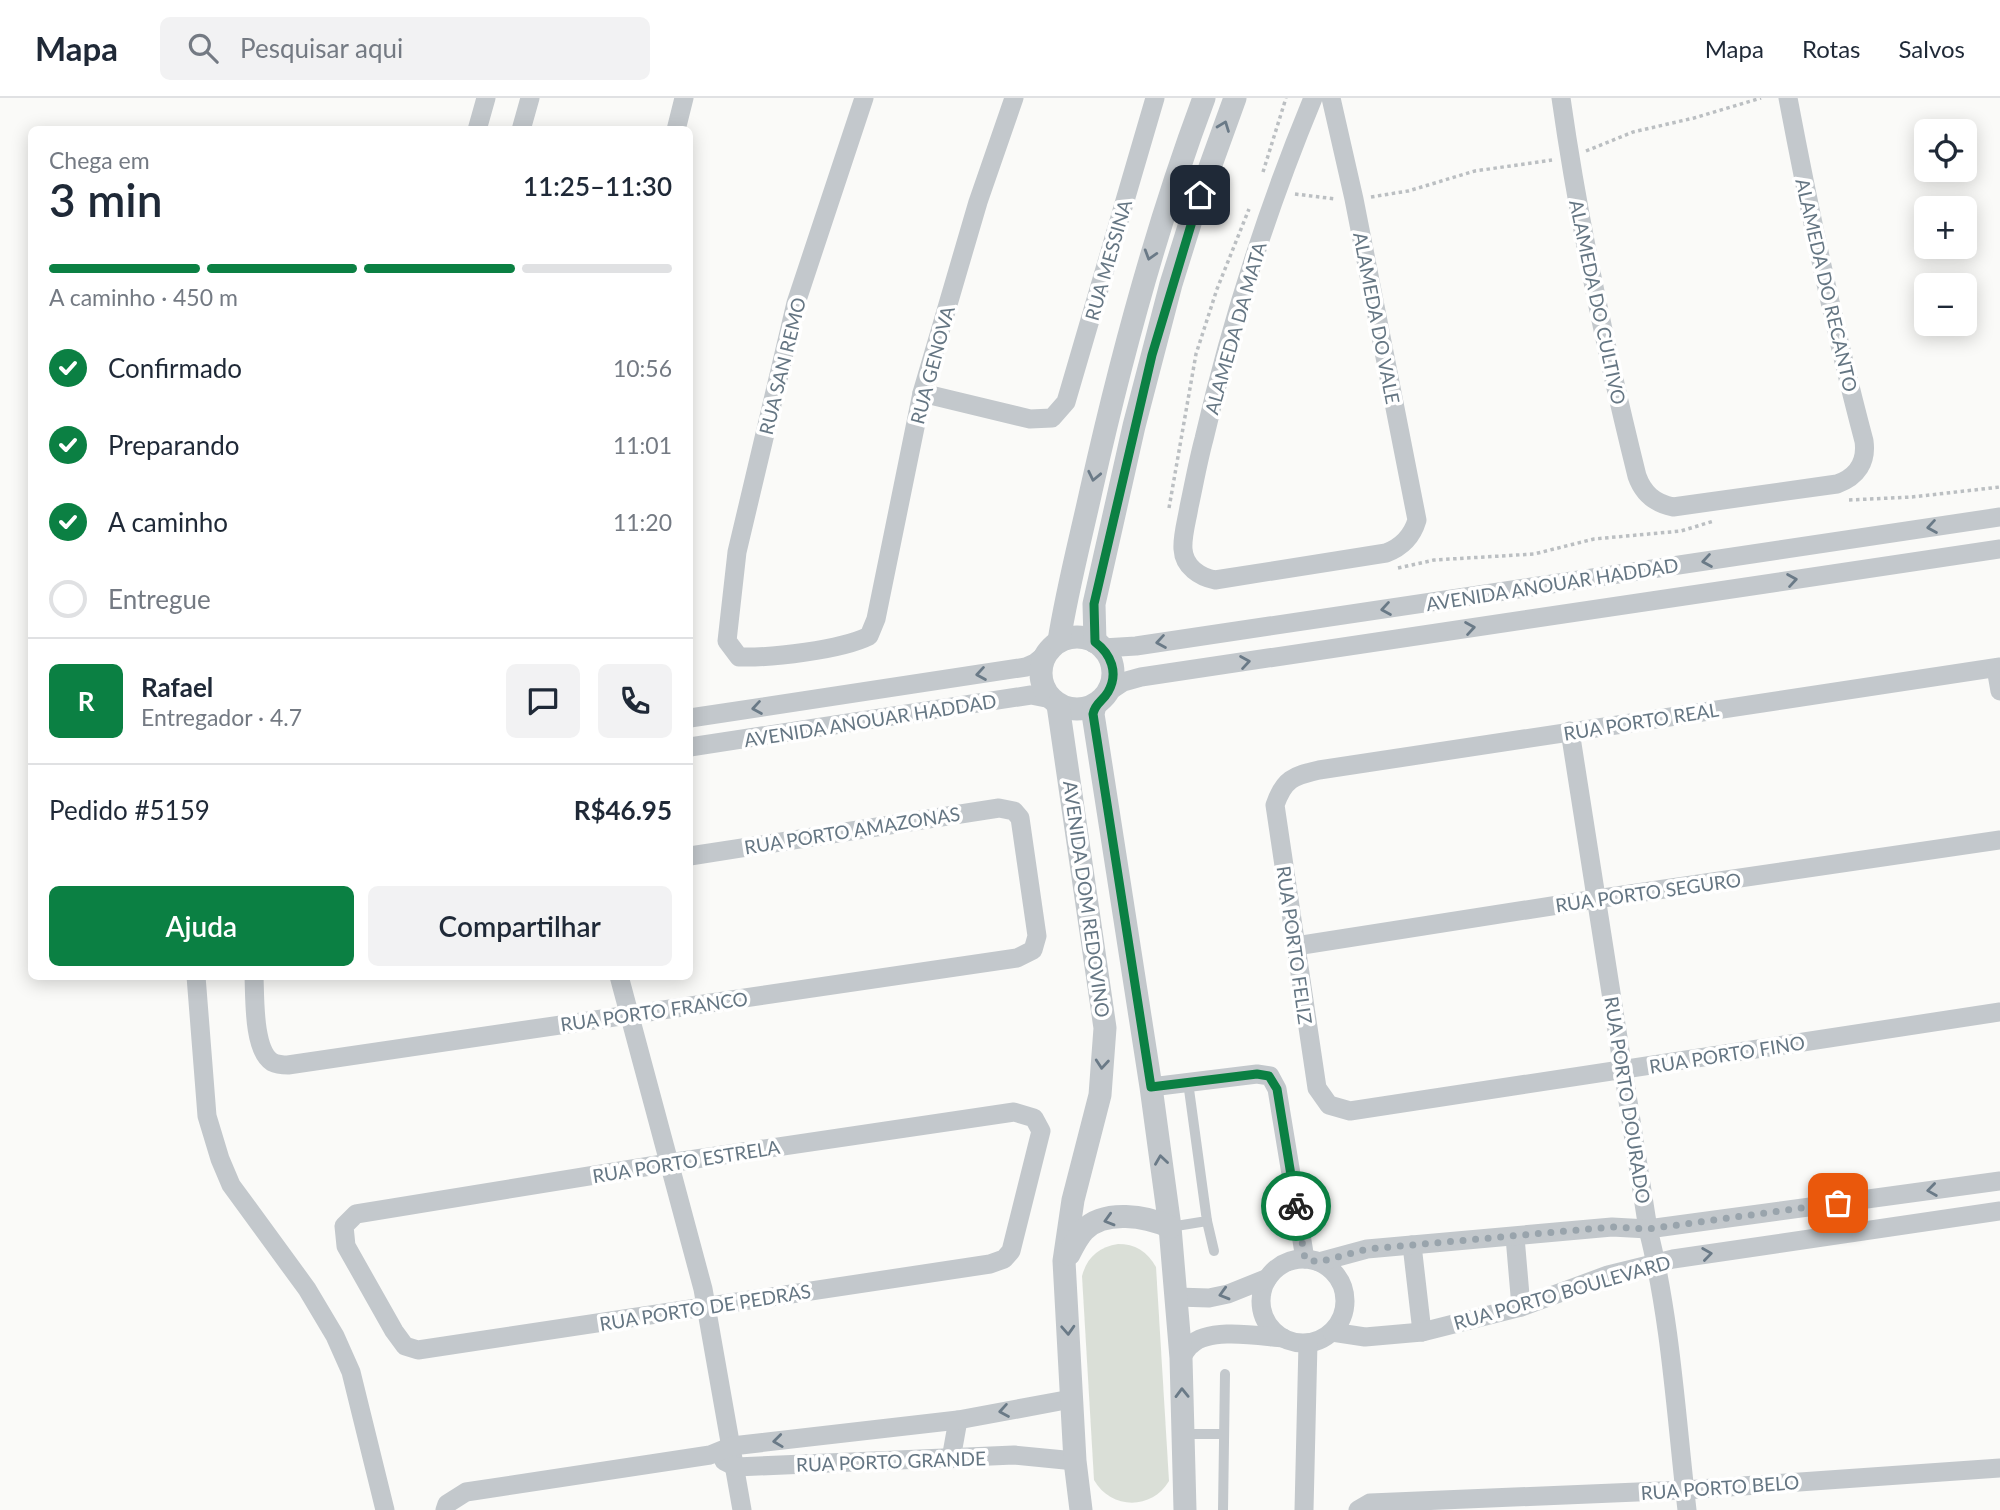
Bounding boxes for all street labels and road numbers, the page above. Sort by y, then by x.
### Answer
street label: ALAMEDA DO RECANTO [1791,176,1863,394]
street label: RUA MESSINA [1080,197,1136,323]
street label: ALAMEDA DO CULTIVO [1565,198,1631,406]
street label: ALAMEDA DO VALE [1349,230,1405,406]
street label: ALAMEDA DA MATA [1199,239,1271,417]
street label: RUA SAN REMO [754,295,810,437]
street label: RUA GENOVA [905,303,959,427]
street label: AVENIDA ANOUAR HADDAD [1424,553,1680,615]
street label: AVENIDA ANOUAR HADDAD [742,689,998,751]
street label: RUA PORTO REAL [1562,697,1720,745]
street label: AVENIDA DOM REDOVINO [1059,779,1115,1019]
street label: RUA PORTO AMAZONAS [742,802,962,858]
street label: RUA PORTO FELIZ [1273,864,1317,1026]
street label: RUA PORTO SEGURO [1554,868,1742,916]
street label: RUA PORTO FRANCO [559,986,749,1036]
street label: RUA PORTO DOURADO [1600,995,1656,1205]
street label: RUA PORTO FINO [1648,1030,1806,1078]
street label: RUA PORTO ESTRELA [591,1135,781,1187]
street label: RUA PORTO BOULEVARD [1451,1250,1673,1334]
street label: RUA PORTO DE PEDRAS [598,1279,812,1335]
street label: RUA PORTO GRANDE [796,1446,986,1476]
street label: RUA PORTO BELO [1640,1470,1800,1504]

